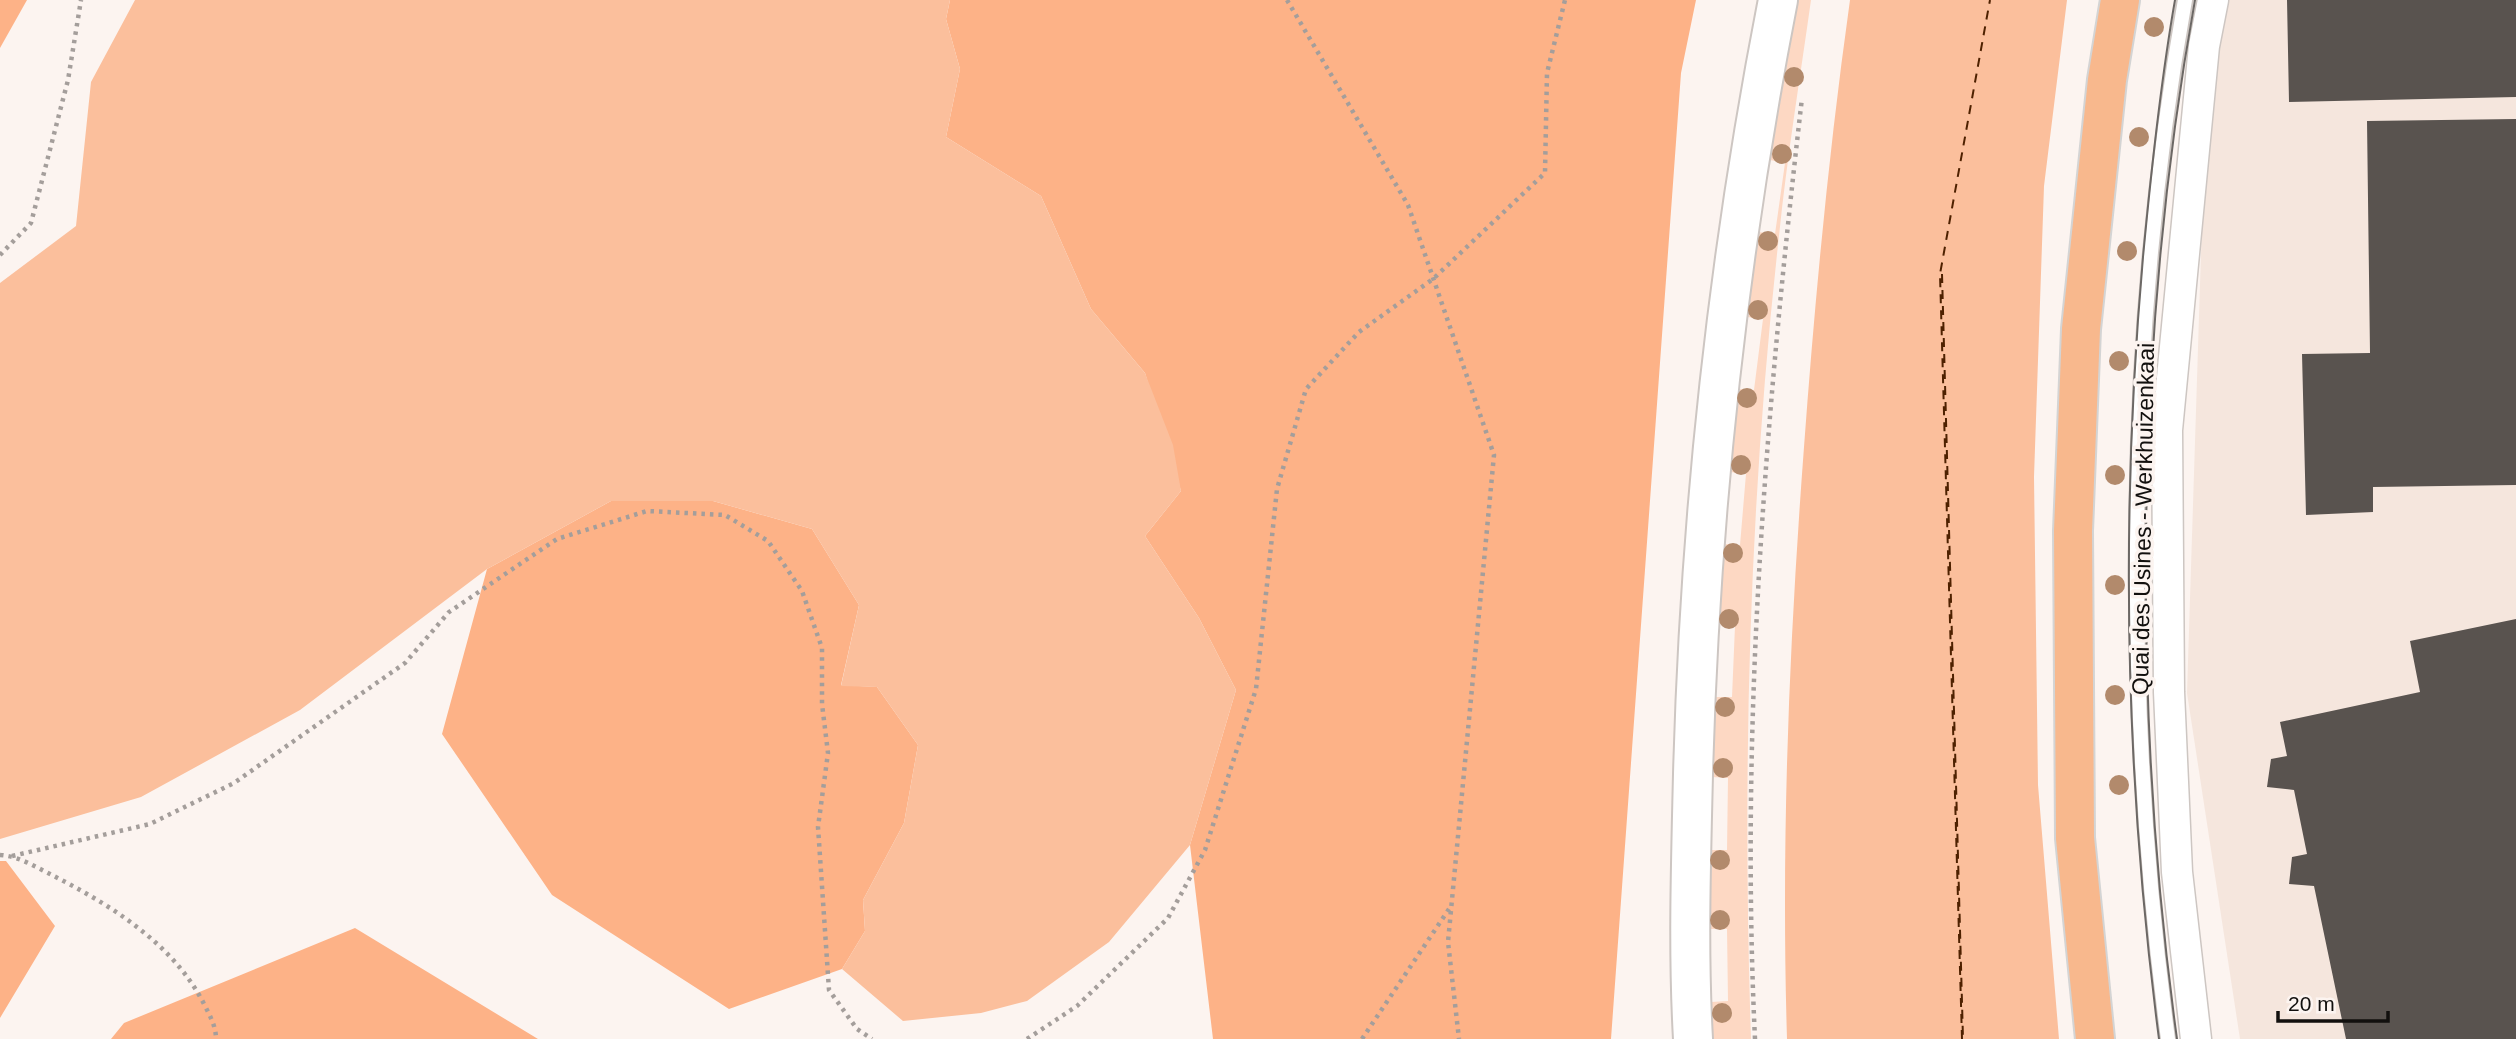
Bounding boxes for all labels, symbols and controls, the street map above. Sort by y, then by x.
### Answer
street label: Quai des Usines - Werkhuizenkaai [2127,343,2159,695]
scale bar [2278,979,2388,1023]
text: 20 m [2288,992,2335,1015]

